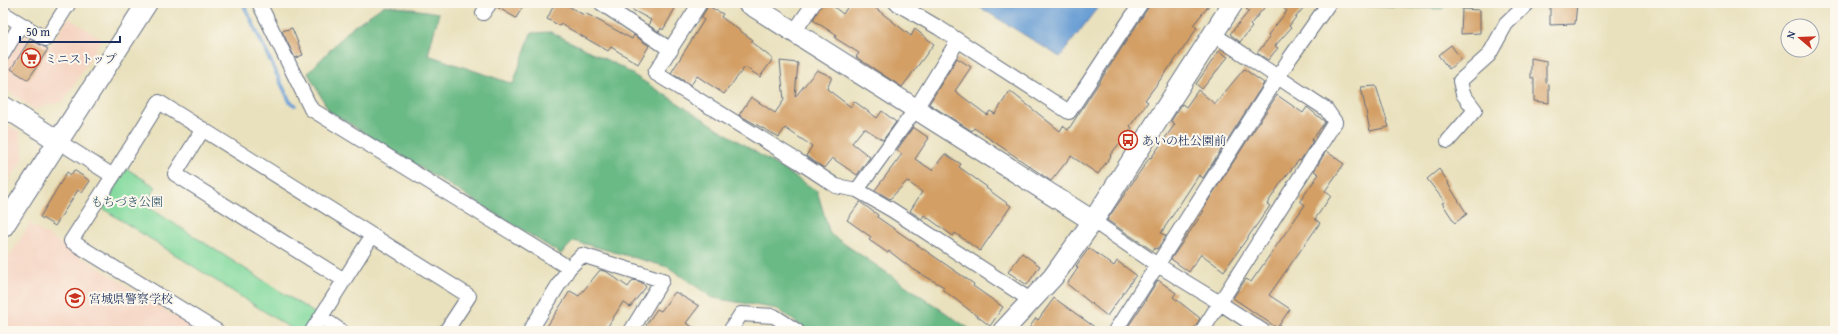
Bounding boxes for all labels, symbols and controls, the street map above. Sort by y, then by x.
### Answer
scale bar [20,18,120,44]
north arrow [1780,18,1820,58]
text: 50 m [26,23,50,40]
text: N [1782,28,1800,41]
supermarket icon: ミニストップ [20,47,42,69]
place label: ミニストップ [45,50,117,67]
bus stop icon: あいの杜公園前 [1117,129,1139,151]
place label: あいの杜公園前 [1142,132,1226,149]
park label: もちづき公園 [91,193,163,210]
school or university icon: 宮城県警察学校 [64,287,86,309]
place label: 宮城県警察学校 [89,290,173,307]

